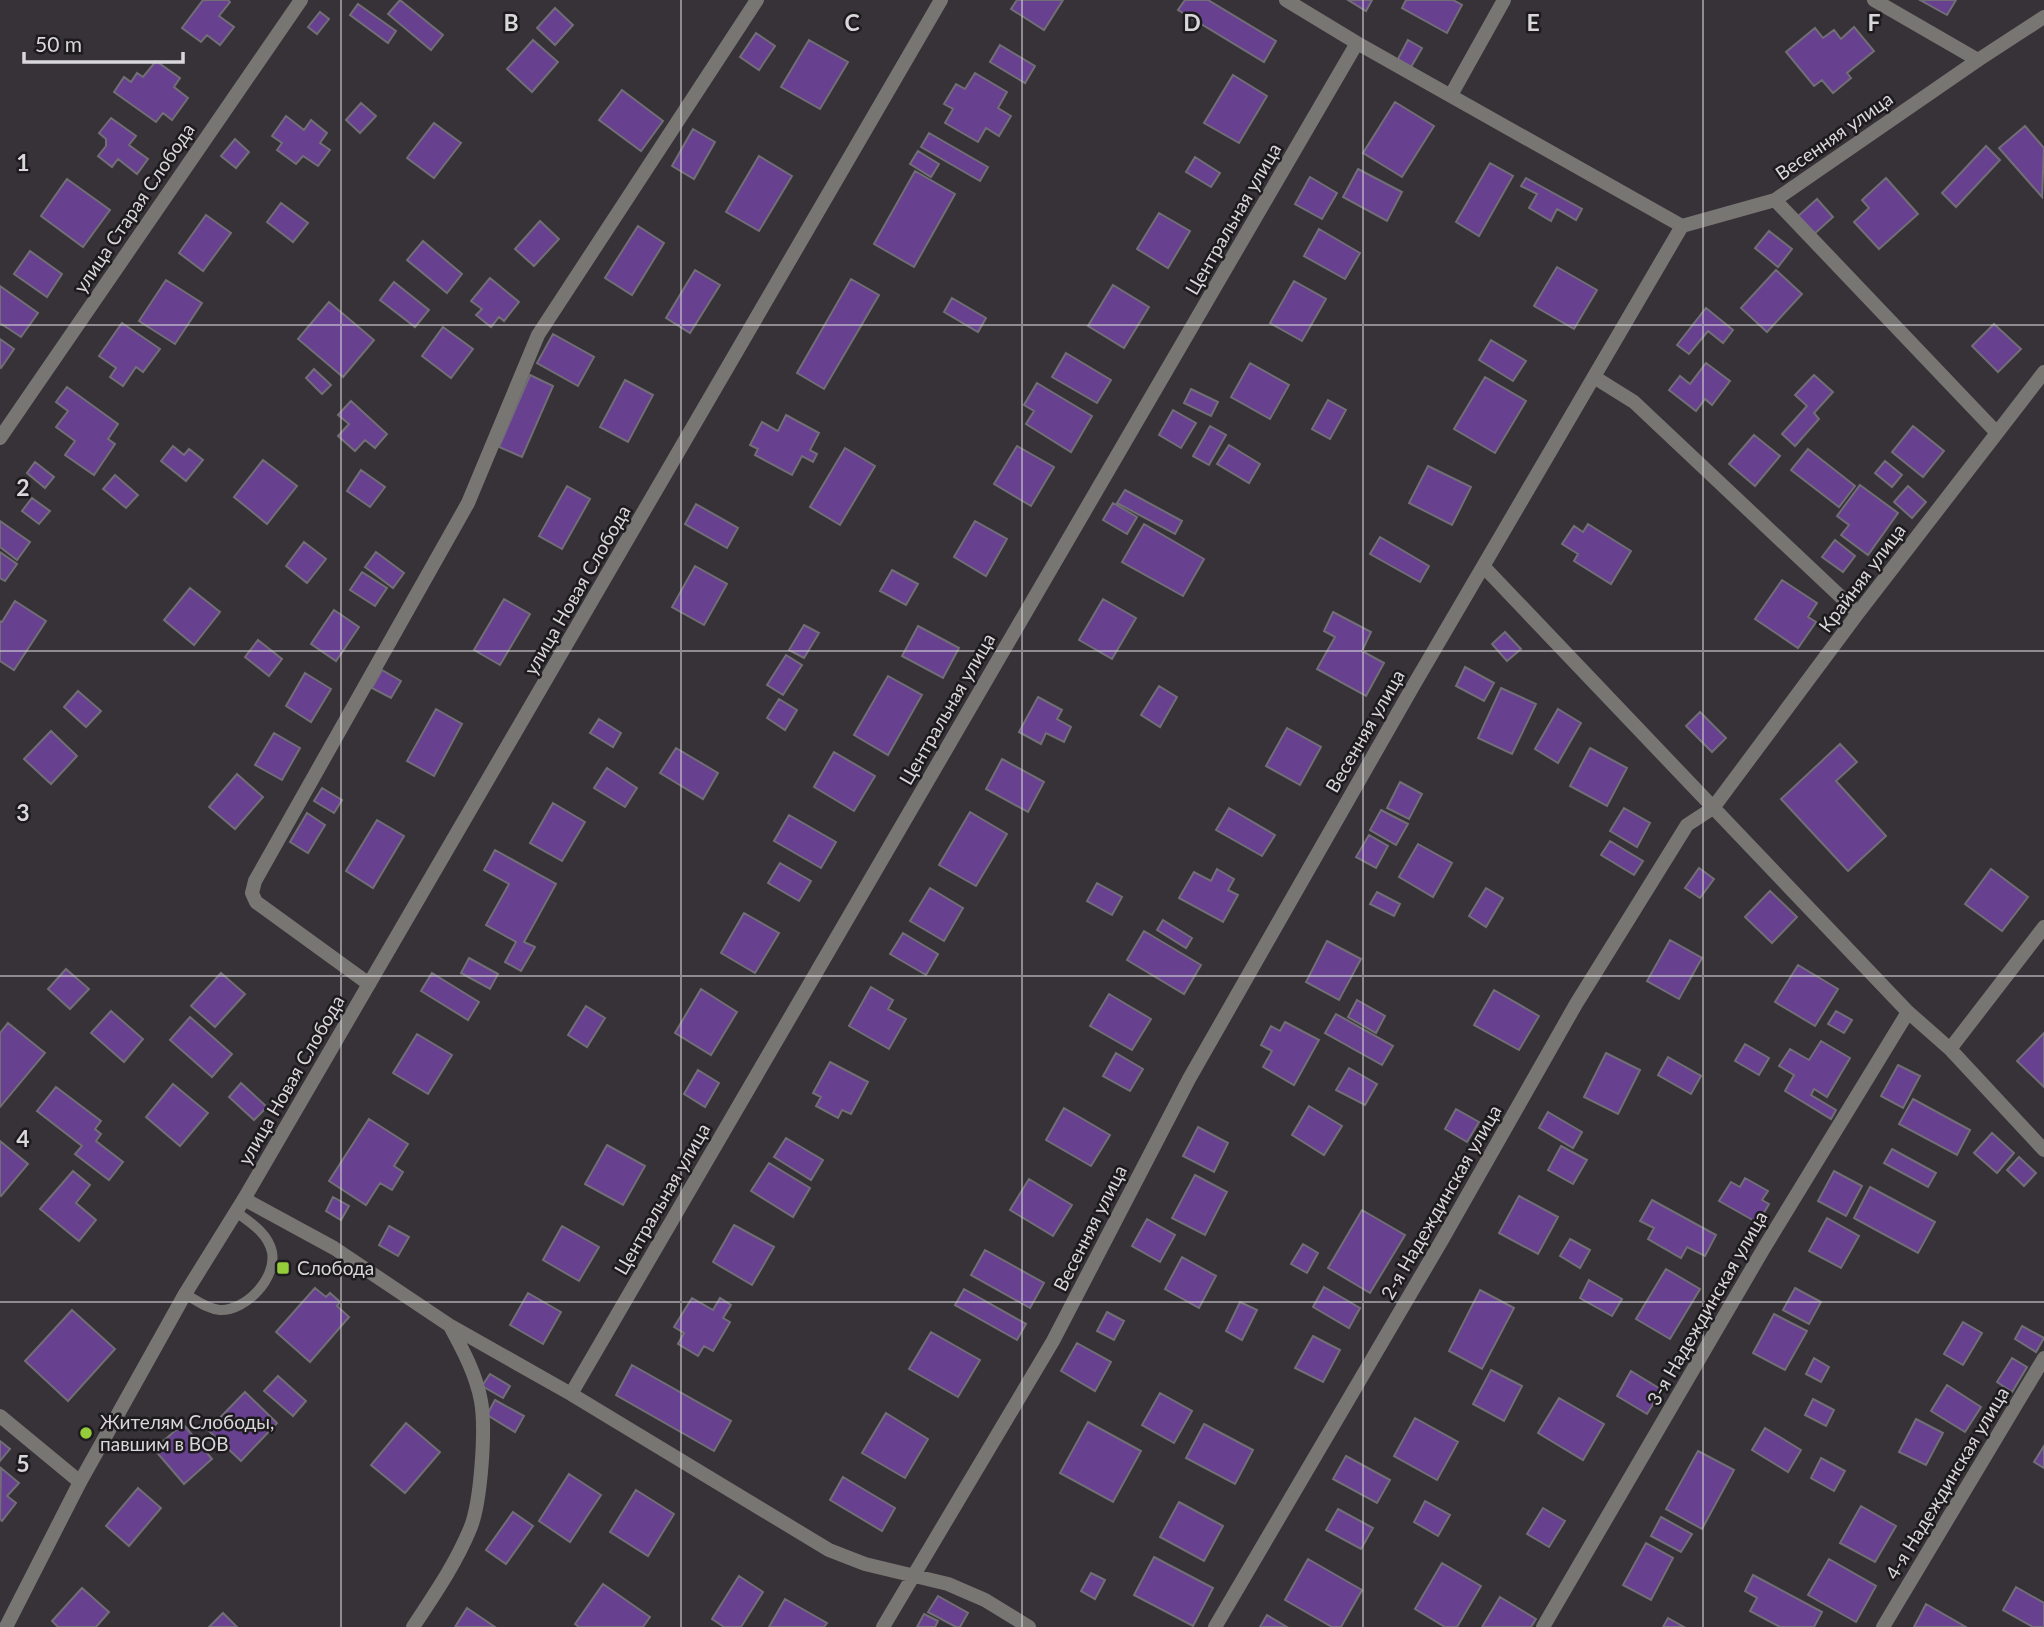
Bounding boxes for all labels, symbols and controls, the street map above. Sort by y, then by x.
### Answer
text: B [503,8,519,36]
text: C [844,8,860,36]
text: D [1183,8,1201,36]
text: E [1526,8,1540,36]
text: F [1867,8,1881,36]
scale bar [24,21,184,65]
text: 50 m [35,31,82,56]
street label: Весенняя улица [1771,87,1897,185]
street label: улица Старая Слобода [68,119,199,297]
street label: Центральная улица [1180,139,1285,299]
text: 1 [16,148,30,176]
text: 2 [16,473,30,501]
street label: улица Новая Слобода [519,501,635,679]
street label: Крайняя улица [1813,519,1910,636]
street label: Центральная улица [894,629,999,789]
street label: Весенняя улица [1320,665,1409,796]
text: 3 [16,798,30,826]
street label: улица Новая Слобода [233,991,349,1169]
street label: 2-я Надеждинская улица [1376,1101,1506,1303]
street label: Центральная улица [609,1119,714,1279]
text: 4 [16,1124,30,1152]
street label: Весенняя улица [1048,1161,1131,1294]
street label: 3-я Надеждинская улица [1642,1207,1772,1409]
place label: Слобода [297,1256,374,1279]
marker: Слобода [275,1260,291,1276]
street label: 4-я Надеждинская улица [1880,1382,2013,1583]
place label: Жителям Слободы, павшим в ВОВ [100,1410,274,1455]
marker: Жителям Слободы, павшим в ВОВ [78,1425,94,1441]
text: 5 [16,1449,30,1477]

